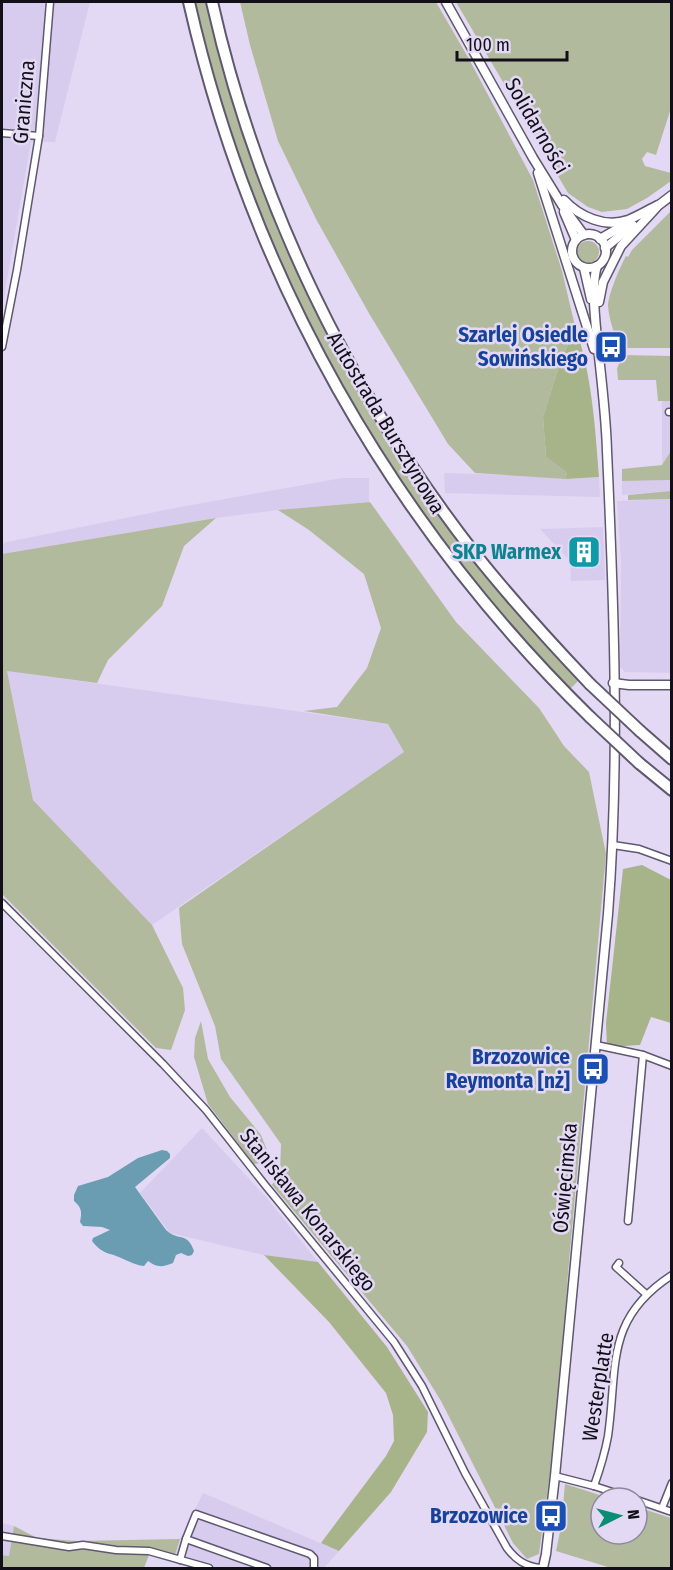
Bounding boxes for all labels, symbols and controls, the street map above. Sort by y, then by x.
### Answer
scale bar [457,24,566,62]
text: 100 m [466,34,510,56]
street label: Graniczna [7,59,41,145]
street label: Solidarności [499,73,575,179]
place label: Szarlej Osiedle Sowińskiego [458,322,588,372]
street label: Autostrada Bursztynowa [321,327,451,519]
bus stop icon: Szarlej Osiedle Sowińskiego [593,329,629,365]
building icon: SKP Warmex [566,534,602,570]
place label: SKP Warmex [452,539,562,565]
place label: Brzozowice Reymonta [nż] [446,1044,570,1094]
bus stop icon: Brzozowice Reymonta [nż] [575,1051,611,1087]
street label: Oświęcimska [547,1122,583,1234]
street label: Stanisława Konarskiego [234,1123,382,1297]
street label: Westerplatte [577,1331,619,1443]
north arrow [589,1486,649,1546]
bus stop icon: Brzozowice [533,1498,569,1534]
place label: Brzozowice [430,1503,528,1529]
text: N [623,1509,643,1520]

